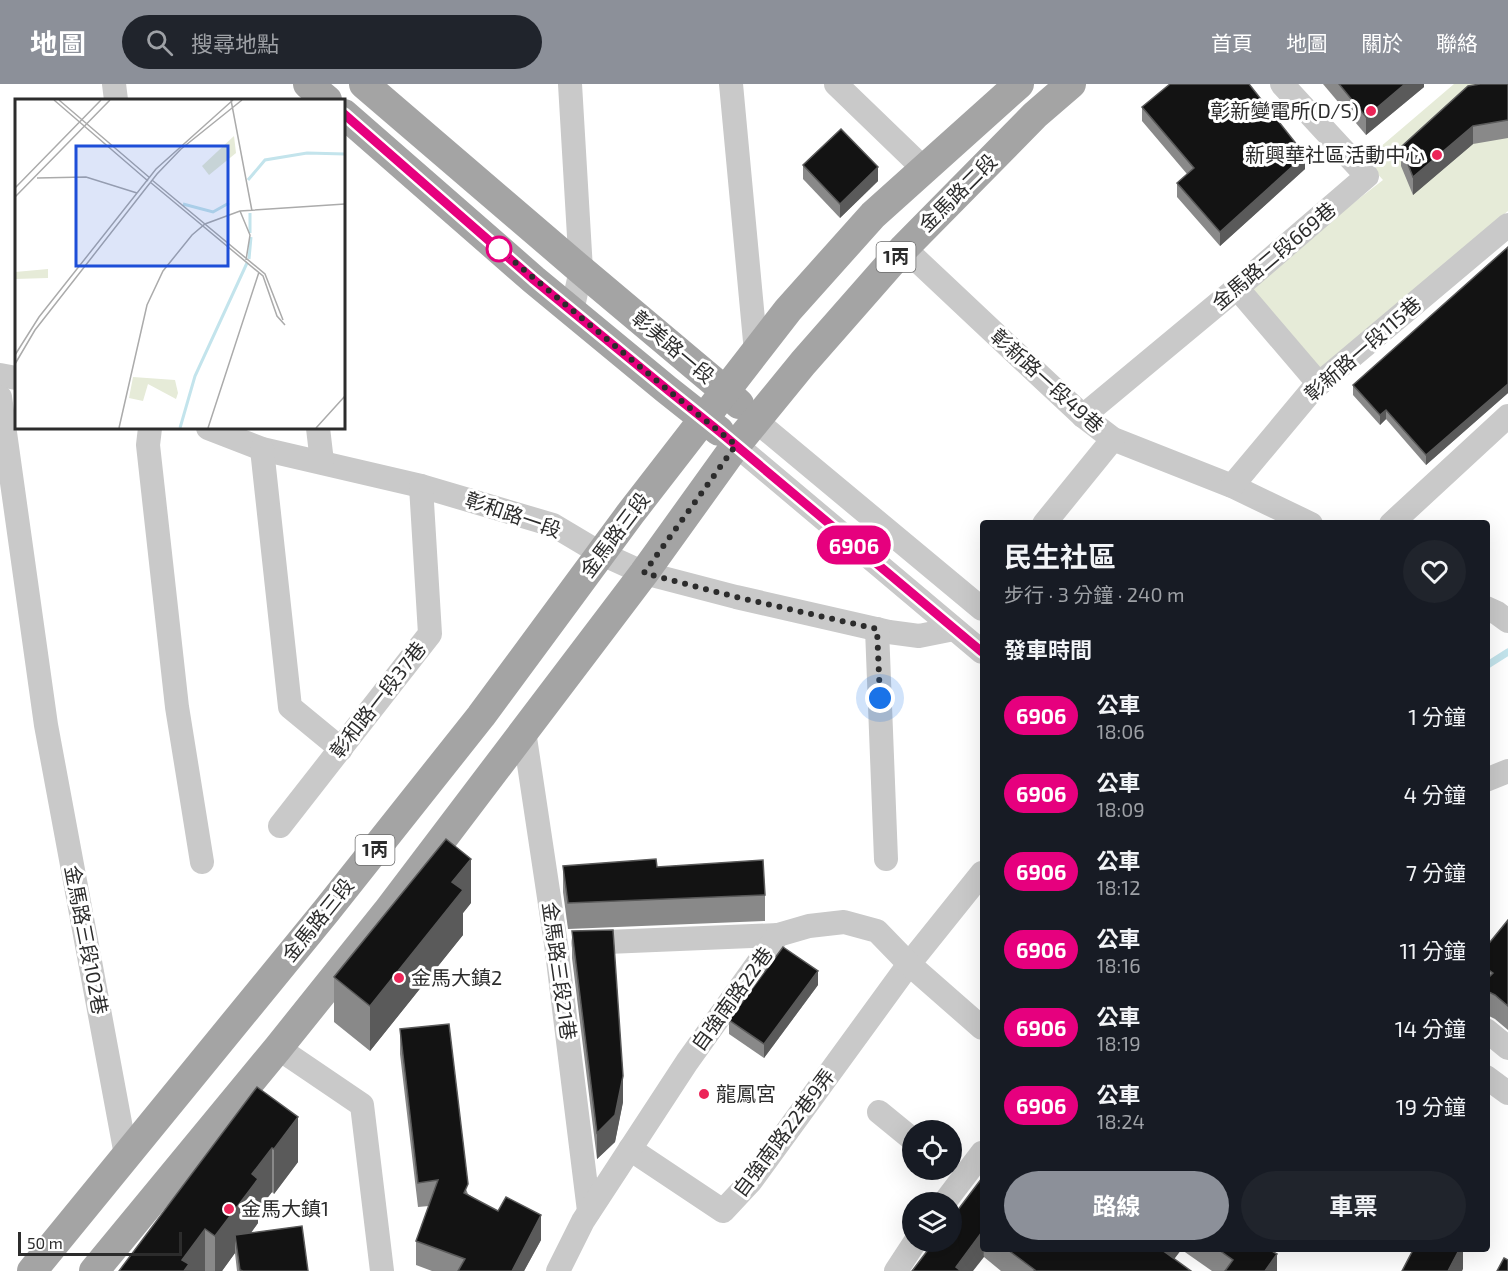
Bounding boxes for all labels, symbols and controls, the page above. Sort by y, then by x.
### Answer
search box [122,15,542,69]
text: 地圖 [30,26,86,60]
icon: search [143,26,176,59]
text: 搜尋地點 [191,30,279,56]
text: 首頁 [1211,30,1253,55]
text: 地圖 [1286,30,1328,55]
text: 關於 [1361,30,1403,55]
text: 聯絡 [1436,30,1478,55]
place label: 彰新變電所(D/S) [1210,98,1359,122]
inset map [15,99,345,429]
marker: 彰新變電所(D/S) [1364,104,1378,118]
place label: 新興華社區活動中心 [1245,142,1425,166]
street label: 金馬路二段 [913,148,1001,236]
marker: 新興華社區活動中心 [1430,148,1444,162]
street label: 金馬路二段669巷 [1207,196,1340,314]
unlabelled marker [486,236,512,262]
road number: 1丙 [876,242,916,272]
street label: 彰新路一段115巷 [1299,291,1426,405]
street label: 彰美路一段 [628,305,720,388]
street label: 彰新路一段49巷 [986,323,1109,437]
street label: 彰和路一段 [462,486,565,542]
street label: 金馬路三段 [575,487,654,582]
line badge: 6906 [812,526,896,564]
text: 6906 [829,533,879,558]
text: 民生社區 [1004,539,1116,573]
button: heart [1403,540,1466,603]
text: 步行 · 3 分鐘 · 240 m [1004,582,1184,606]
street label: 彰和路一段37巷 [324,636,430,762]
text: 發車時間 [1004,636,1092,662]
your location [865,683,895,713]
text: 公車 [1096,691,1140,717]
text: 6906 [1016,703,1066,728]
text: 1 分鐘 [1408,703,1466,729]
text: 18:06 [1096,719,1145,743]
text: 公車 [1096,769,1140,795]
text: 6906 [1016,781,1066,806]
text: 4 分鐘 [1404,781,1466,807]
text: 18:09 [1096,797,1145,821]
road number: 1丙 [356,835,394,865]
text: 公車 [1096,847,1140,873]
text: 6906 [1016,859,1066,884]
text: 7 分鐘 [1406,859,1466,885]
street label: 金馬路三段102巷 [61,863,113,1016]
street label: 金馬路三段 [276,873,358,966]
text: 18:12 [1096,875,1140,899]
street label: 金馬路三段21巷 [538,900,582,1041]
text: 公車 [1096,925,1140,951]
text: 6906 [1016,937,1066,962]
text: 11 分鐘 [1400,937,1466,963]
street label: 自強南路22巷 [685,942,777,1055]
text: 18:16 [1096,953,1141,977]
place label: 金馬大鎮2 [411,965,502,989]
marker: 金馬大鎮2 [392,971,406,985]
text: 公車 [1096,1003,1140,1029]
text: 6906 [1016,1015,1066,1040]
text: 14 分鐘 [1395,1015,1466,1041]
text: 18:19 [1096,1031,1141,1055]
street label: 自強南路22巷9弄 [727,1064,839,1201]
place label: 龍鳳宮 [716,1081,776,1105]
text: 公車 [1096,1081,1140,1107]
marker: 龍鳳宮 [697,1087,711,1101]
text: 6906 [1016,1093,1066,1118]
text: 19 分鐘 [1396,1093,1466,1119]
text: 18:24 [1096,1109,1145,1133]
map controls [902,1120,962,1252]
button: locate [902,1120,962,1180]
button: 路線 [1004,1171,1229,1240]
button: 車票 [1241,1171,1466,1240]
button: layers [902,1192,962,1252]
place label: 金馬大鎮1 [241,1196,329,1220]
marker: 金馬大鎮1 [222,1202,236,1216]
scale bar [18,1229,182,1256]
text: 50 m [27,1233,63,1252]

